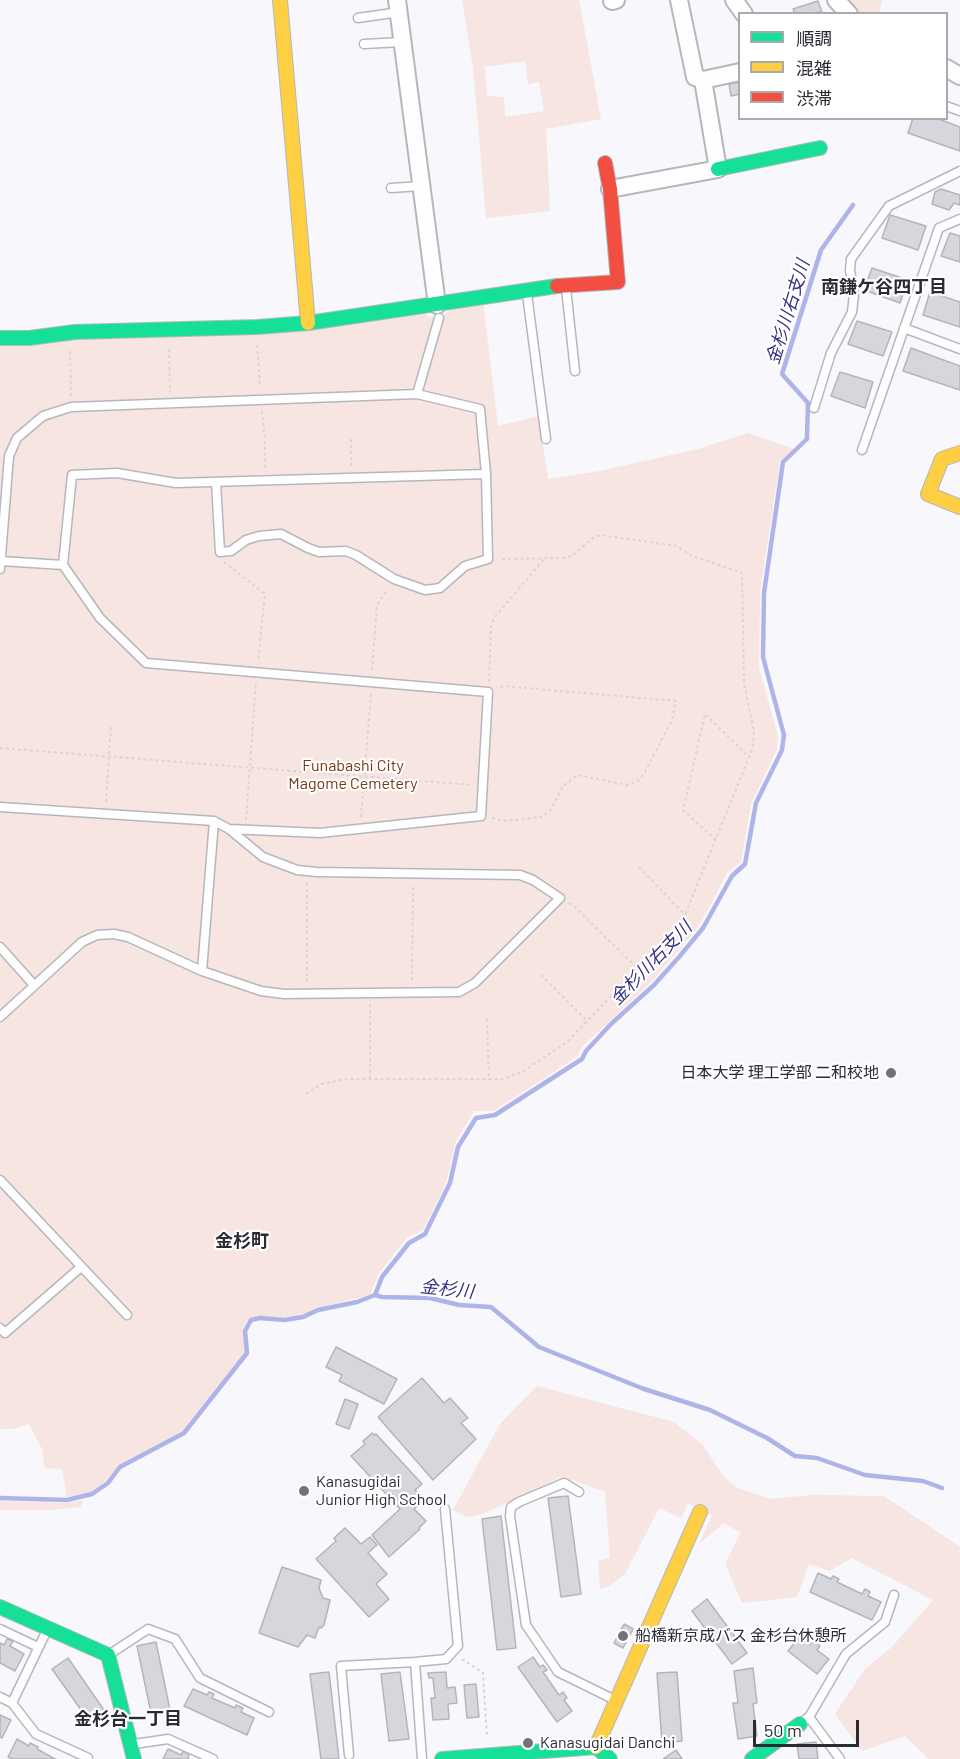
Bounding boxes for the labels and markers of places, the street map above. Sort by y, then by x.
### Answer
place label: 日本大学 理工学部 二和校地 [681,1063,879,1083]
marker: 日本大学 理工学部 二和校地 [884,1066,898,1080]
place label: Kanasugidai Junior High School [316,1472,446,1510]
marker: Kanasugidai Junior High School [297,1484,311,1498]
place label: 船橋新京成バス 金杉台休憩所 [635,1626,846,1646]
marker: 船橋新京成バス 金杉台休憩所 [616,1629,630,1643]
place label: Kanasugidai Danchi [540,1733,675,1753]
marker: Kanasugidai Danchi [521,1736,535,1750]

